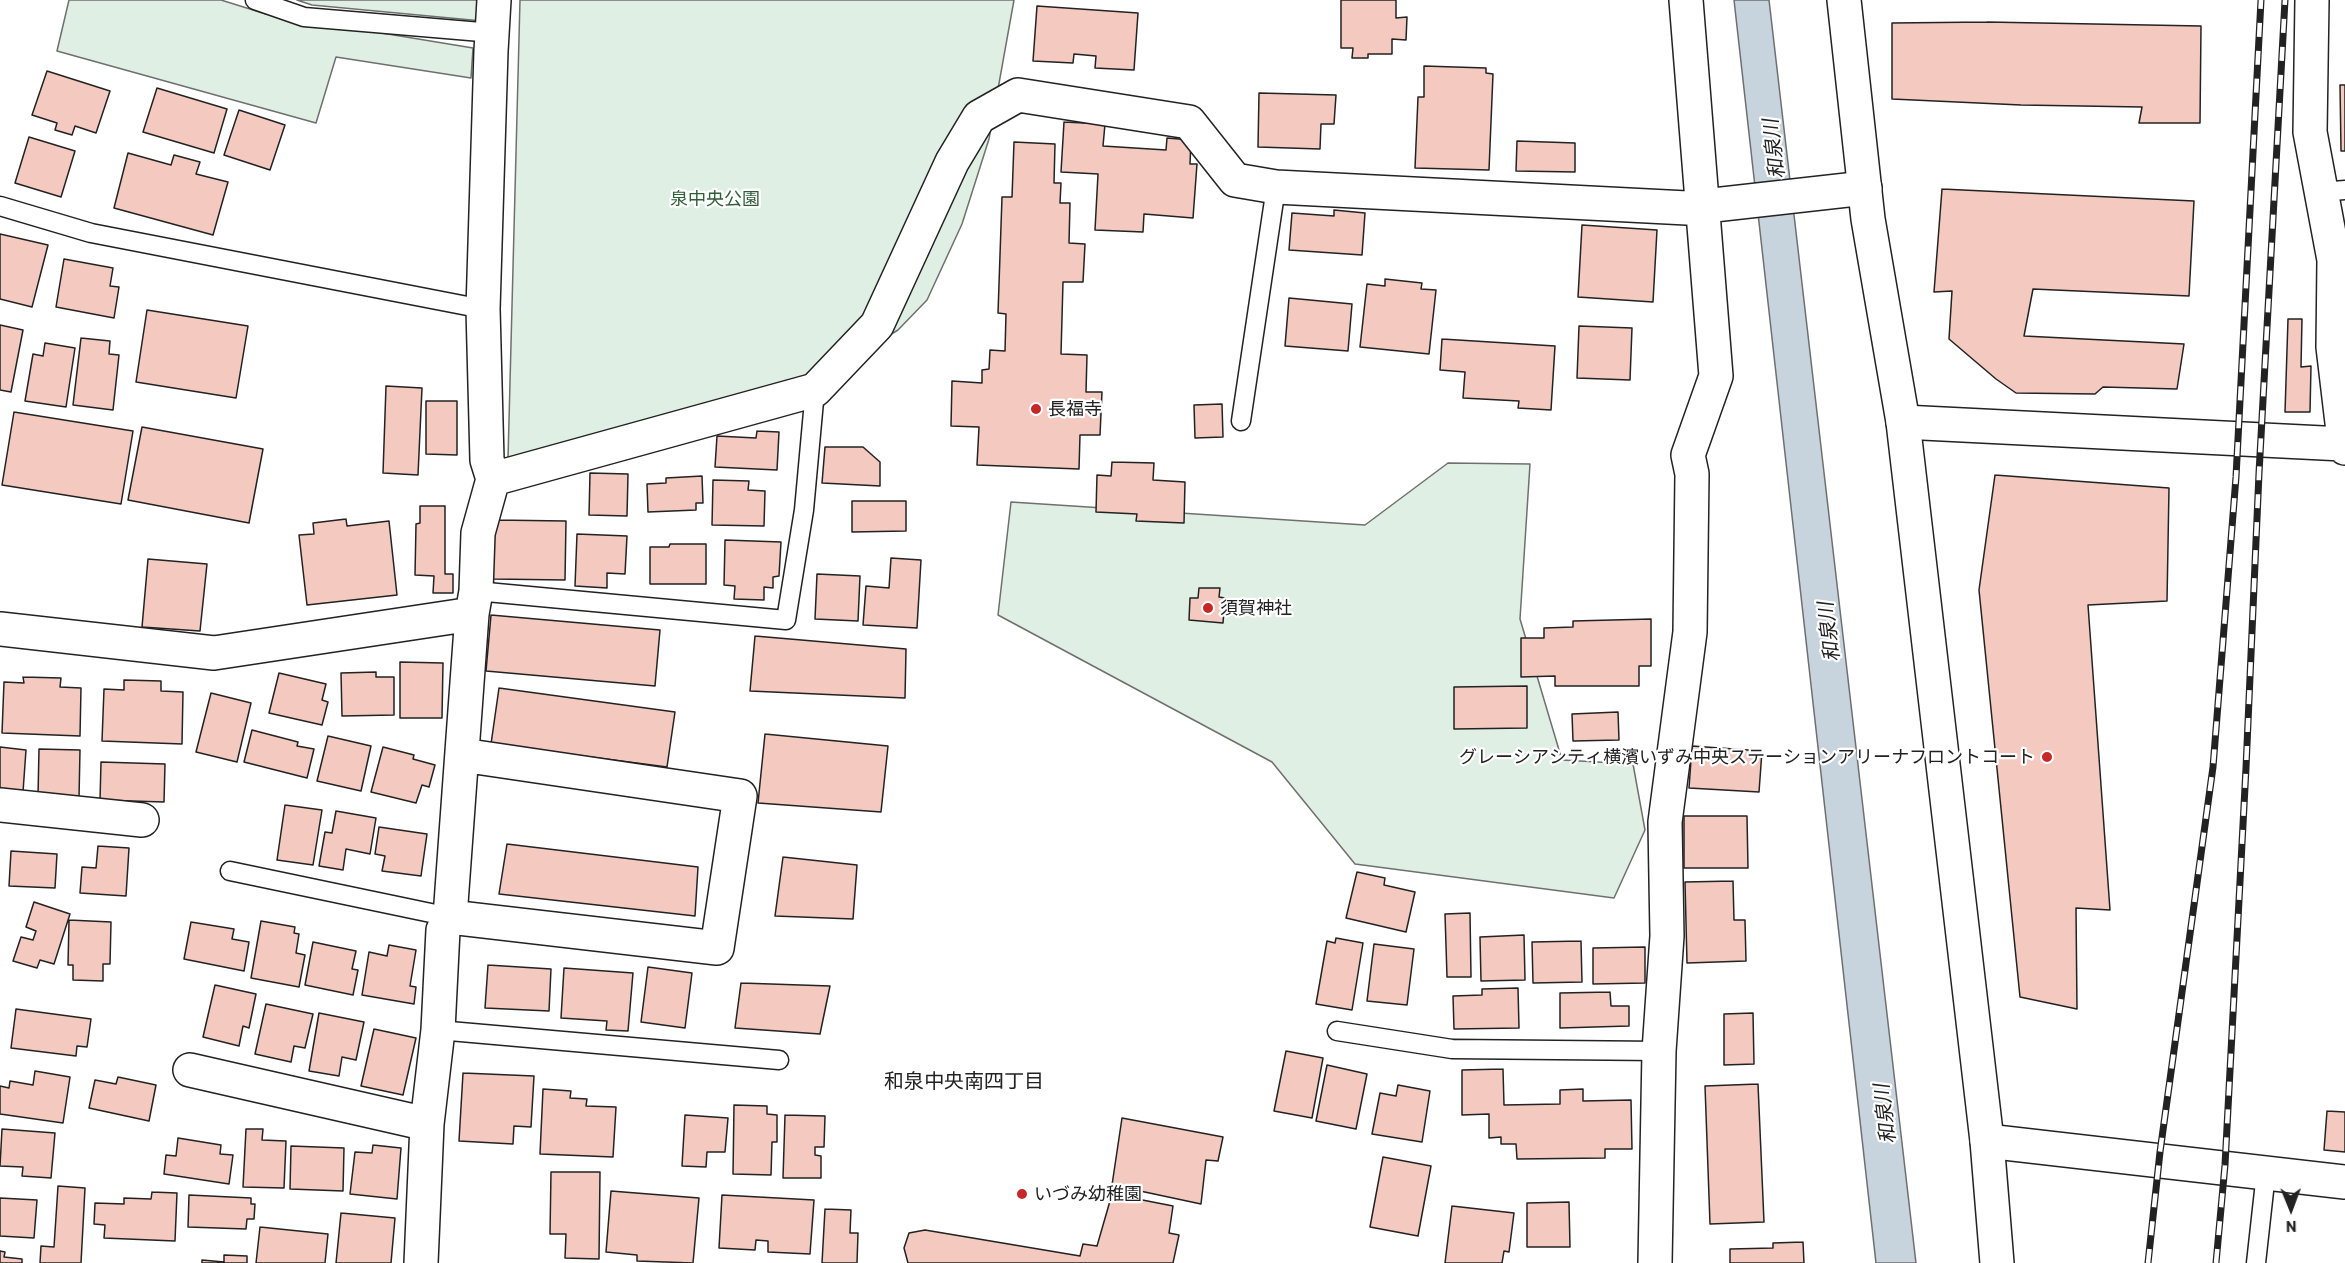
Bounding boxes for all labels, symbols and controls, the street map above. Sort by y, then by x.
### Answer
water label: 和泉川 [1758,118,1790,180]
park label: 泉中央公園 [670,188,760,210]
place label: 長福寺 [1048,398,1102,420]
marker: 長福寺 [1029,402,1043,416]
place label: 須賀神社 [1220,597,1292,619]
marker: 須賀神社 [1201,601,1215,615]
water label: 和泉川 [1813,601,1845,663]
place label: グレーシアシティ横濱いずみ中央ステーションアリーナフロントコート [1459,746,2035,768]
marker: グレーシアシティ横濱いずみ中央ステーションアリーナフロントコート [2040,750,2054,764]
district label: 和泉中央南四丁目 [884,1069,1044,1093]
water label: 和泉川 [1869,1083,1901,1145]
north arrow [2261,1179,2321,1239]
place label: いづみ幼稚園 [1034,1183,1142,1205]
marker: いづみ幼稚園 [1015,1187,1029,1201]
text: N [2286,1218,2297,1237]

